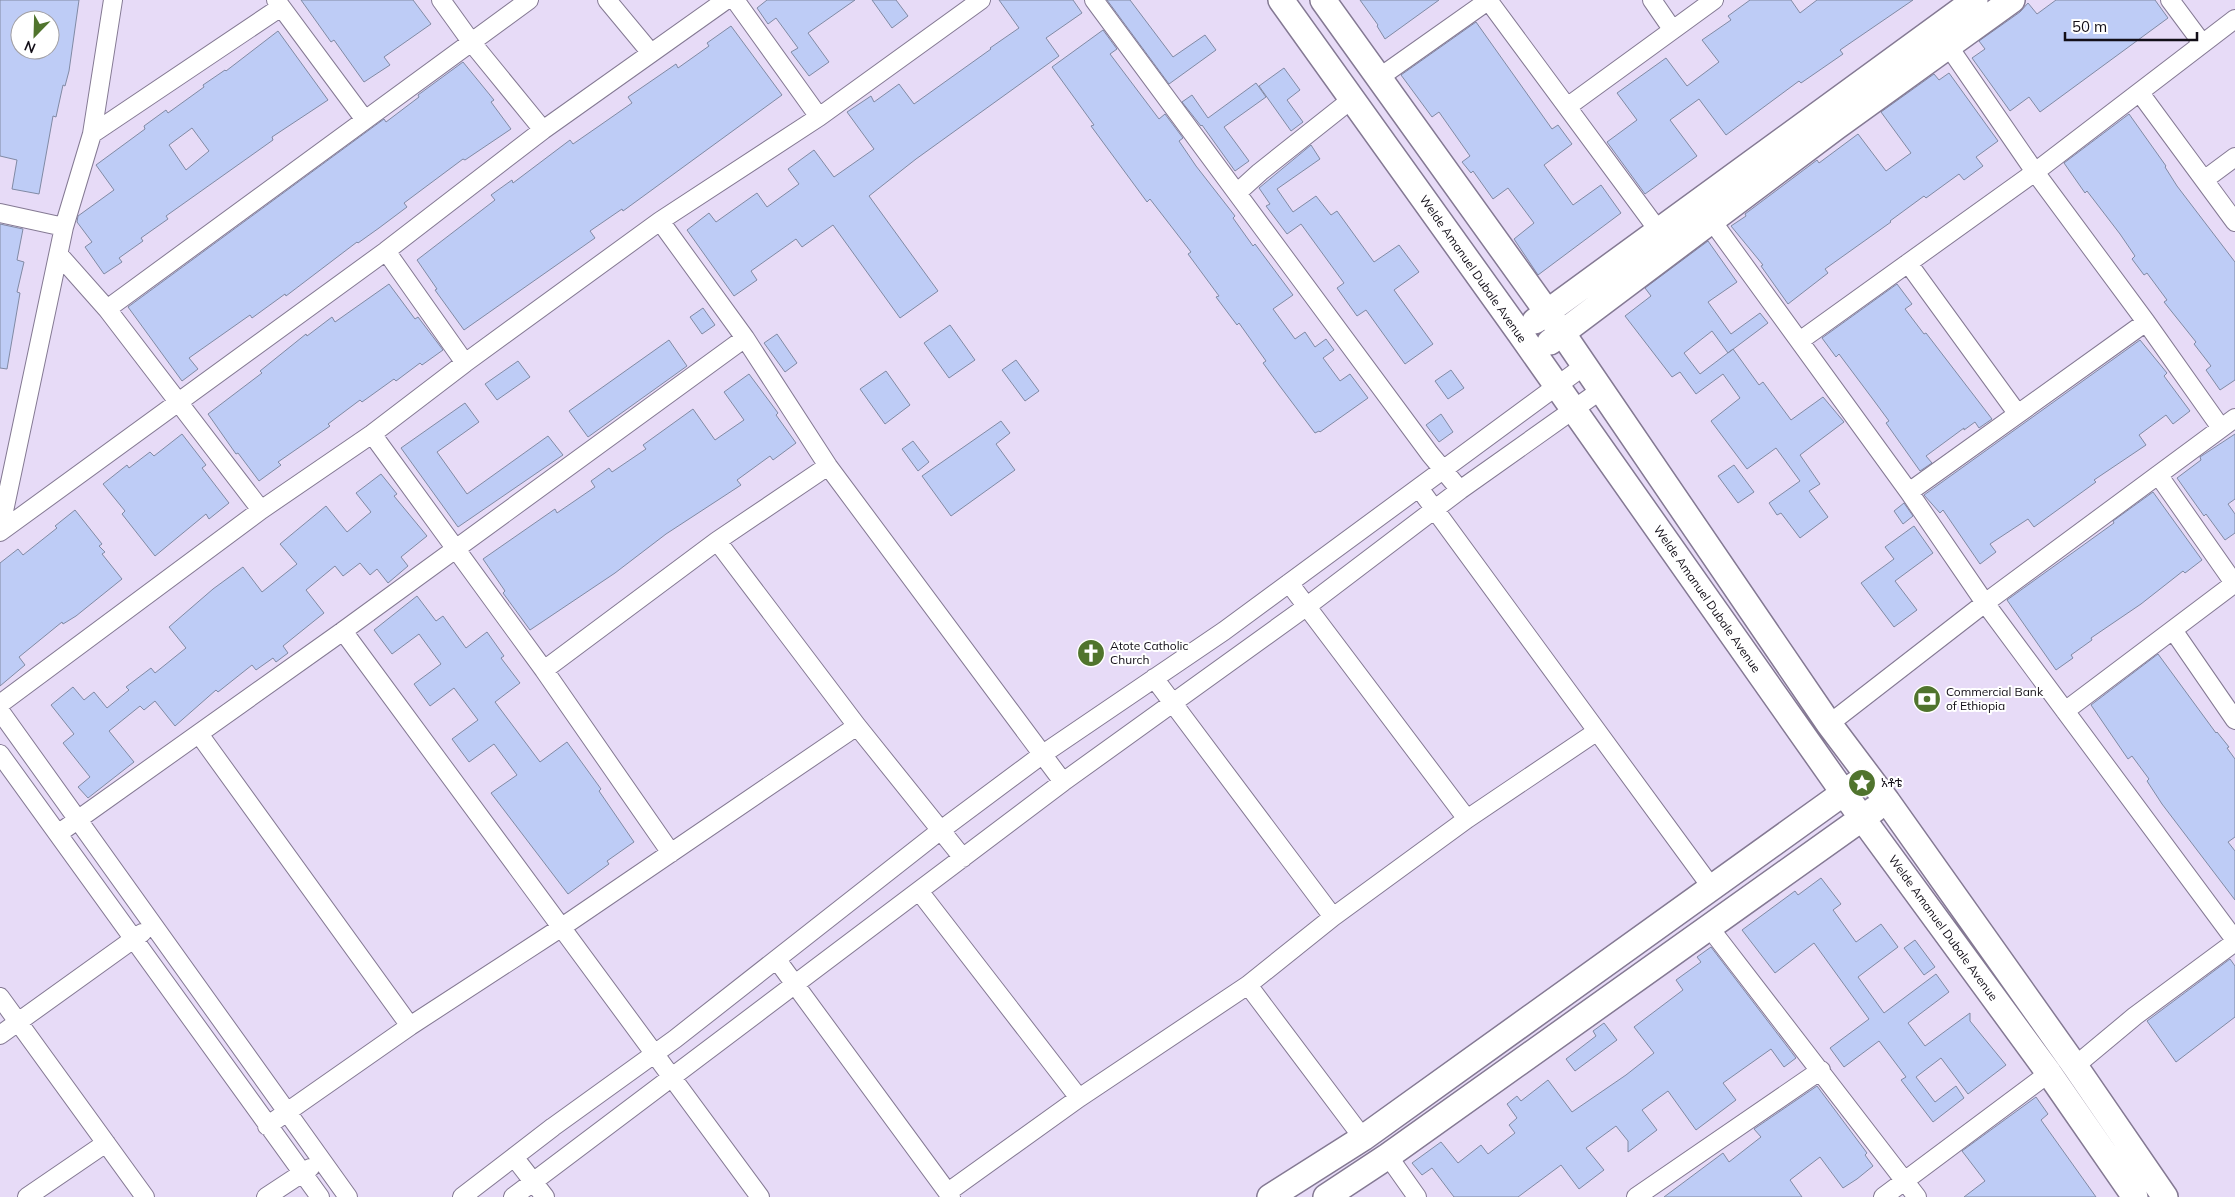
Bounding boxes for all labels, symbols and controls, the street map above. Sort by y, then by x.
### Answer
north arrow [10,10,60,60]
scale bar [2065,10,2198,42]
text: 50 m [2072,17,2107,36]
text: N [22,37,38,57]
street label: Welde Amanuel Dubale Avenue [1417,192,1530,345]
street label: Welde Amanuel Dubale Avenue [1651,522,1764,675]
church icon: Atote Catholic Church [1076,638,1106,668]
place label: Atote Catholic Church [1110,638,1188,667]
bank icon: Commercial Bank of Ethiopia [1912,684,1942,714]
place label: Commercial Bank of Ethiopia [1946,684,2044,713]
place icon: አቶቴ [1847,768,1877,798]
place label: አቶቴ [1881,775,1903,790]
street label: Welde Amanuel Dubale Avenue [1885,852,2001,1004]

